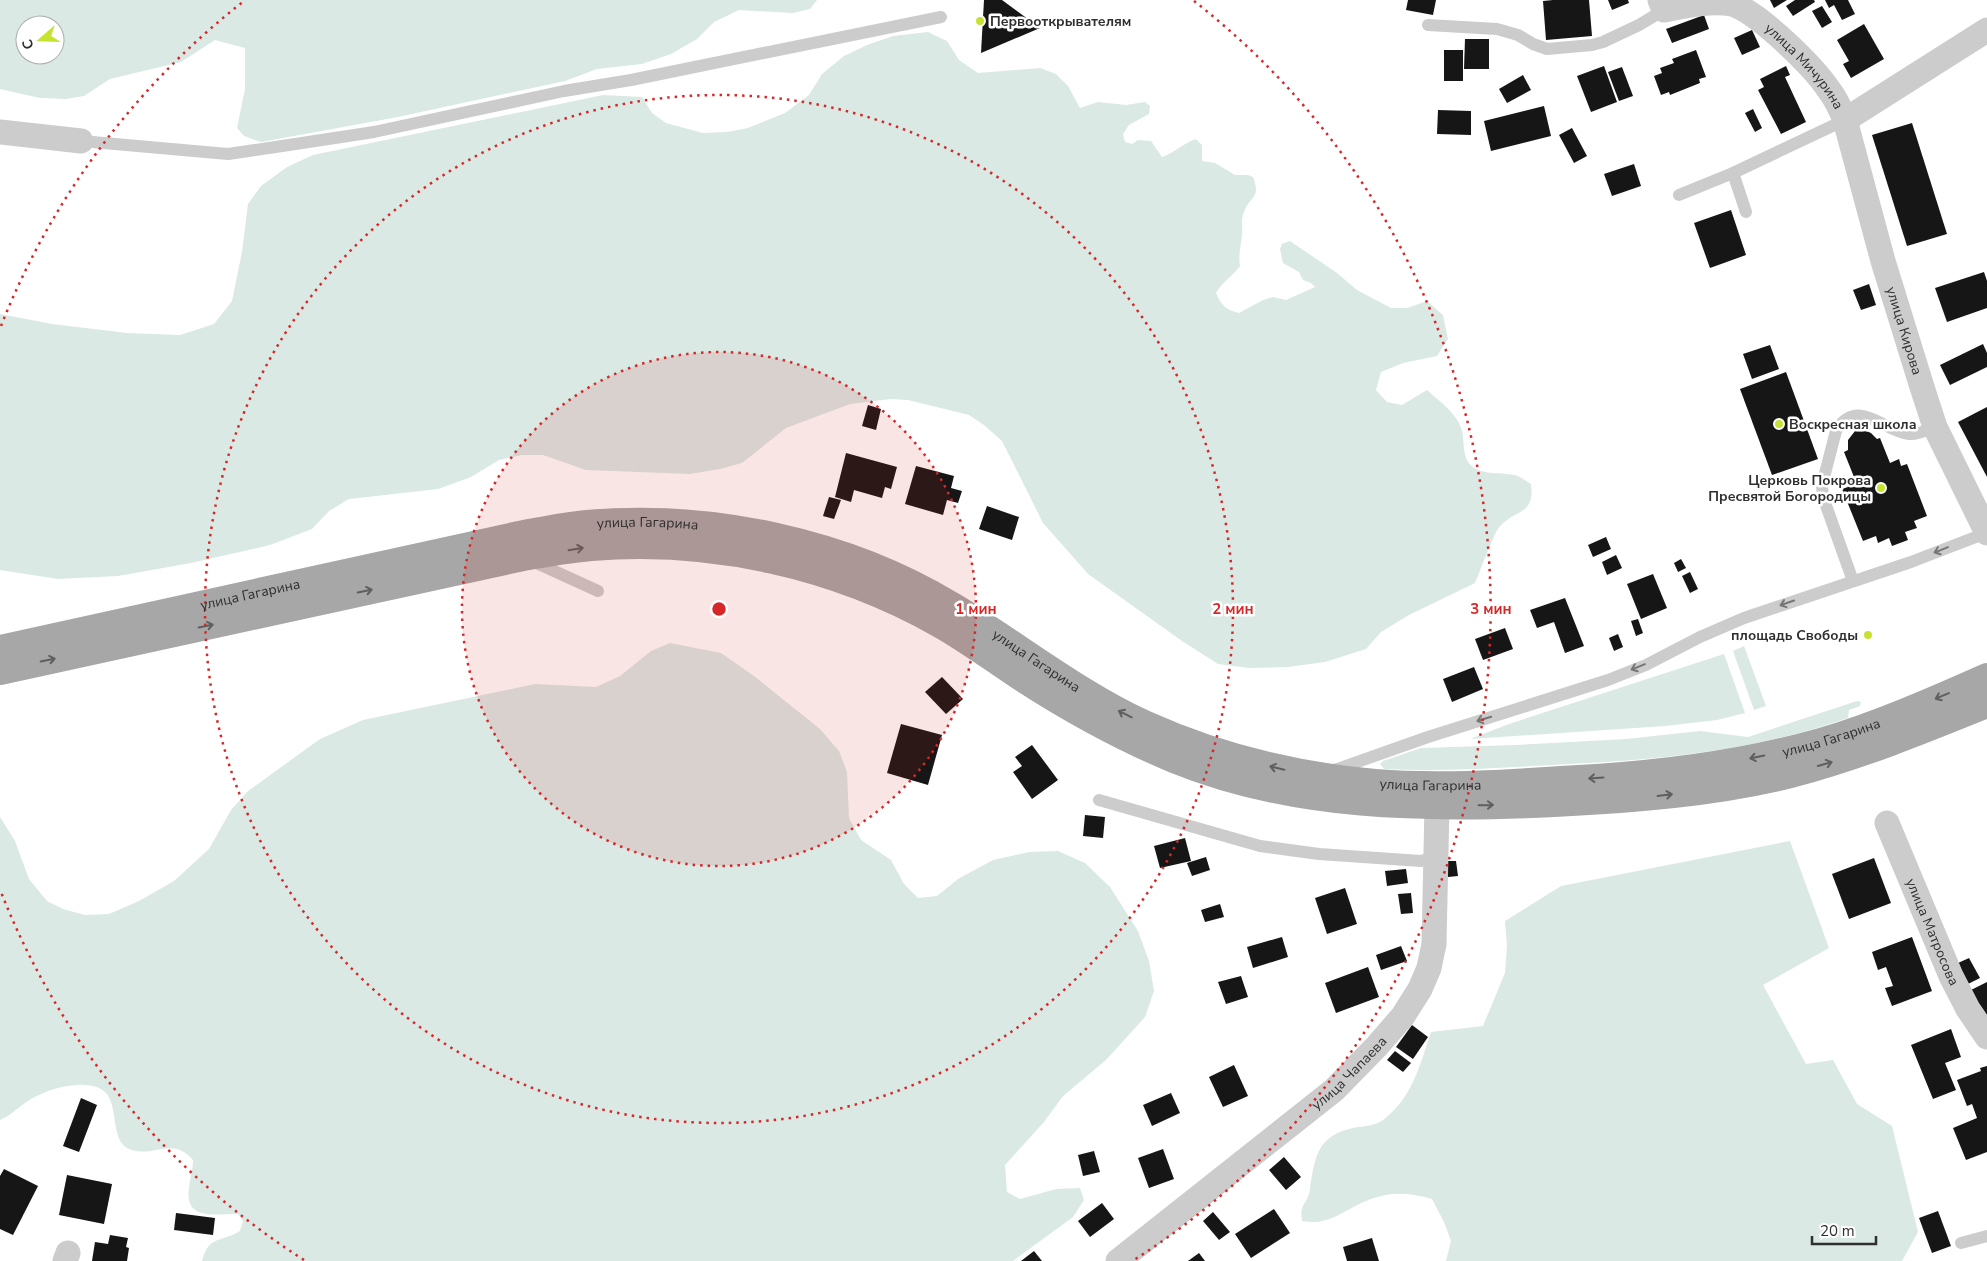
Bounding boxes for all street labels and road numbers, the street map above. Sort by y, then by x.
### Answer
street label: улица Мичурина [1761,19,1848,112]
street label: улица Кирова [1882,284,1927,377]
street label: улица Гагарина [596,513,699,535]
street label: улица Гагарина [198,574,302,615]
street label: улица Гагарина [989,625,1084,697]
street label: улица Гагарина [1780,714,1883,762]
street label: улица Гагарина [1379,774,1482,795]
street label: улица Матросова [1901,876,1963,989]
street label: улица Чапаева [1308,1032,1391,1114]

